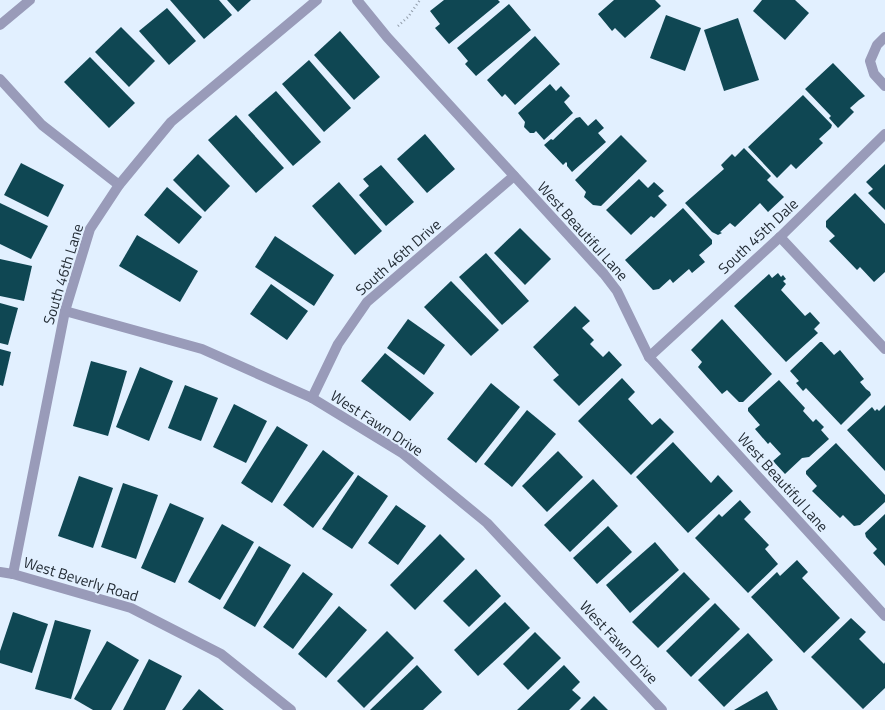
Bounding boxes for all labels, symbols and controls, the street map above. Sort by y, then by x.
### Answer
street label: West Beautiful Lane [532,176,634,286]
street label: South 45th Dale [713,193,803,279]
street label: South 46th Drive [350,213,446,301]
street label: South 46th Lane [37,221,89,327]
street label: West Fawn Drive [326,384,428,462]
street label: West Beautiful Lane [732,427,834,537]
street label: West Beverly Road [21,551,141,607]
street label: West Fawn Drive [574,595,664,689]

